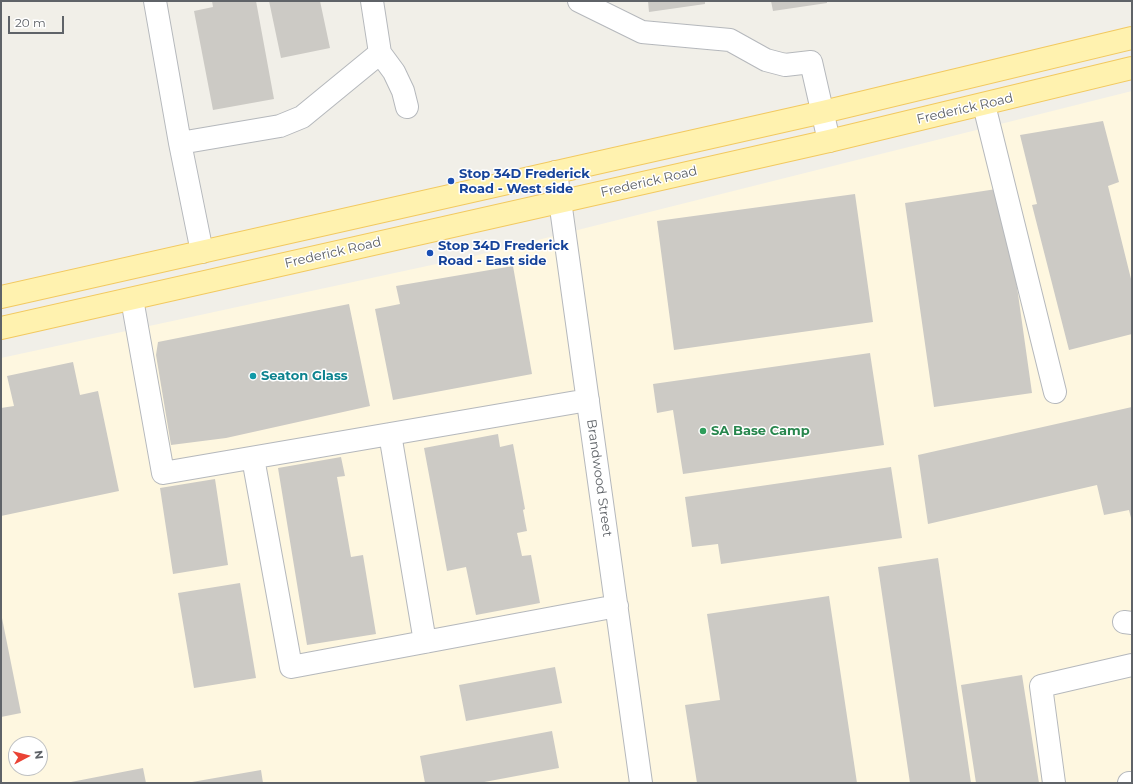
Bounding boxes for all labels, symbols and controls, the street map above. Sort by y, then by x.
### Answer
scale bar [10,8,66,34]
text: 20 m [15,15,46,30]
street label: Frederick Road [915,90,1015,128]
street label: Frederick Road [599,163,699,201]
place label: Stop 34D Frederick Road - West side [459,166,590,197]
marker: Stop 34D Frederick Road - West side [446,176,456,186]
street label: Frederick Road [283,234,383,272]
place label: Stop 34D Frederick Road - East side [438,238,569,269]
marker: Stop 34D Frederick Road - East side [425,248,435,258]
place label: Seaton Glass [261,368,348,384]
marker: Seaton Glass [248,371,258,381]
street label: Brandwood Street [583,418,615,538]
place label: SA Base Camp [711,423,810,439]
marker: SA Base Camp [698,426,708,436]
north arrow [8,736,48,776]
text: N [31,749,46,760]

